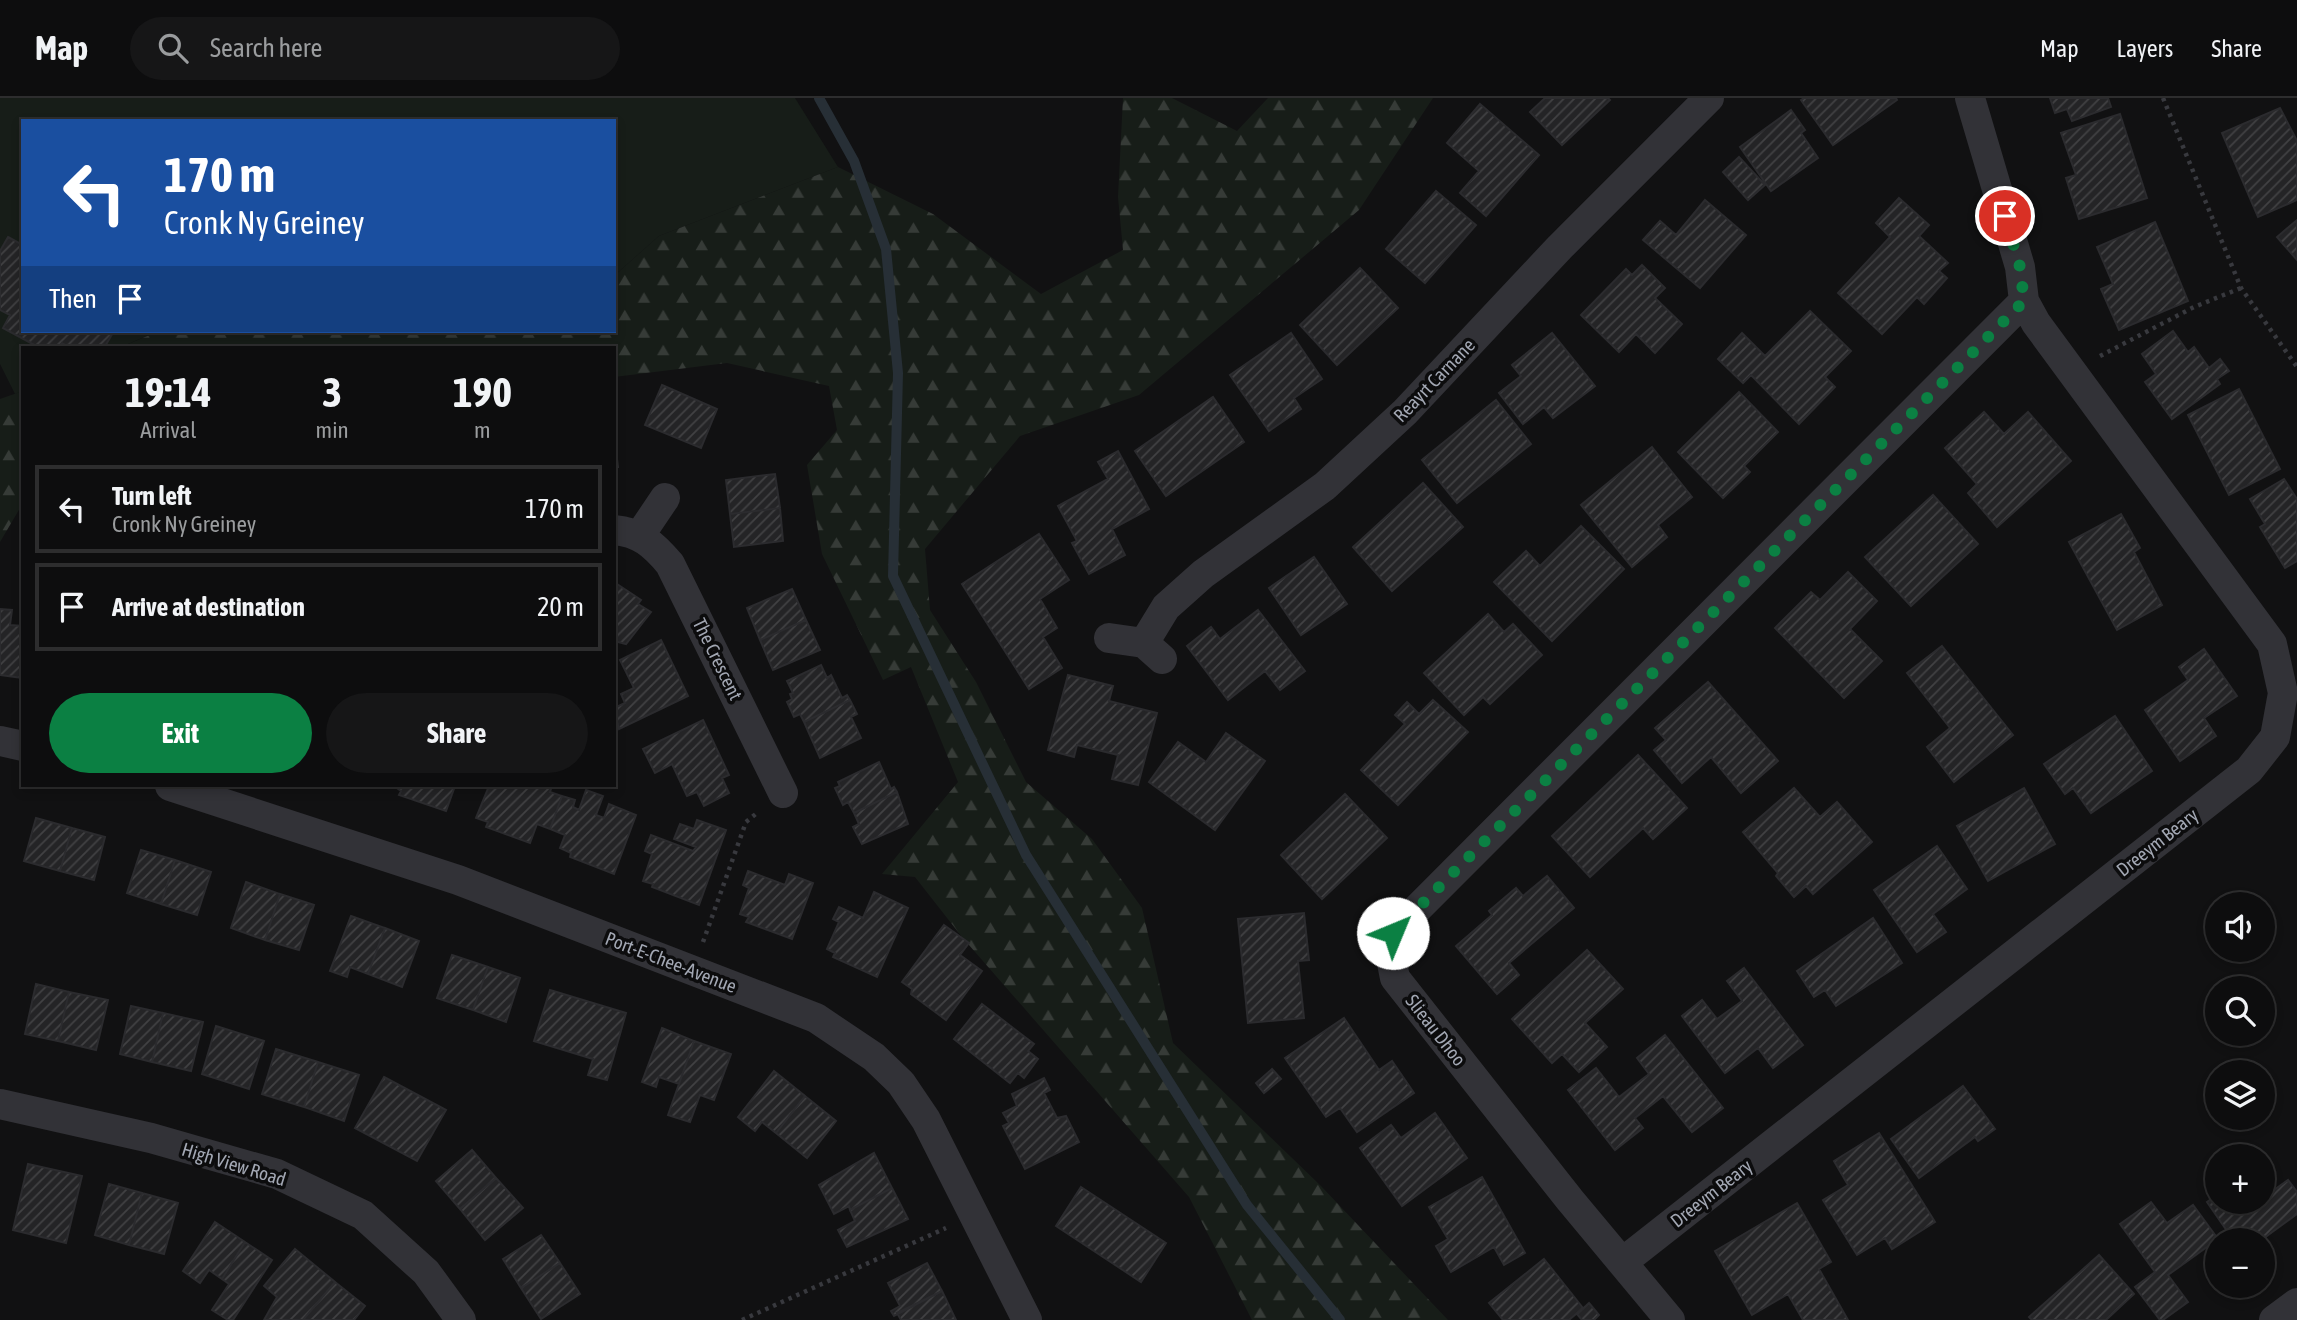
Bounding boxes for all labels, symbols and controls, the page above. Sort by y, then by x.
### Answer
search box [130,17,620,80]
text: Map [35,29,88,67]
icon: search [154,29,192,67]
text: Search here [210,33,322,63]
text: Map [2040,35,2079,62]
text: Layers [2117,35,2173,62]
text: Share [2211,35,2262,62]
text: 170 m [164,146,275,202]
icon: left [49,147,140,238]
pin [1975,186,2035,246]
icon: arrive [1986,197,2024,235]
text: Cronk Ny Greiney [164,204,365,241]
icon: arrive [111,280,149,318]
text: Then [49,284,97,314]
street label: Reayrt Carnane [1389,334,1479,426]
text: 19:14 [125,368,212,416]
text: 3 [322,368,342,416]
text: 190 [453,368,512,416]
text: Arrival [140,417,196,443]
text: min [316,417,349,443]
text: m [474,417,491,443]
text: Turn left [112,481,192,511]
icon: left [53,490,91,528]
text: 170 m [525,494,584,524]
text: Cronk Ny Greiney [112,511,256,537]
icon: arrive [53,588,91,626]
text: Arrive at destination [112,592,305,622]
text: 20 m [537,592,584,622]
street label: The Crescent [689,615,747,703]
button: Exit [49,693,312,773]
button: Share [326,693,588,773]
street label: Dreeym Beary [2112,803,2202,881]
map controls [2205,892,2275,1298]
button: sound [2205,892,2275,962]
position arrow [1356,896,1430,970]
street label: Port-E-Chee-Avenue [602,927,740,997]
button: search [2205,976,2275,1046]
street label: Slieau Dhoo [1401,990,1471,1070]
button: layers [2205,1060,2275,1130]
street label: High View Road [179,1138,289,1190]
button: + [2205,1144,2275,1214]
street label: Dreeym Beary [1666,1154,1756,1232]
button: − [2205,1228,2275,1298]

